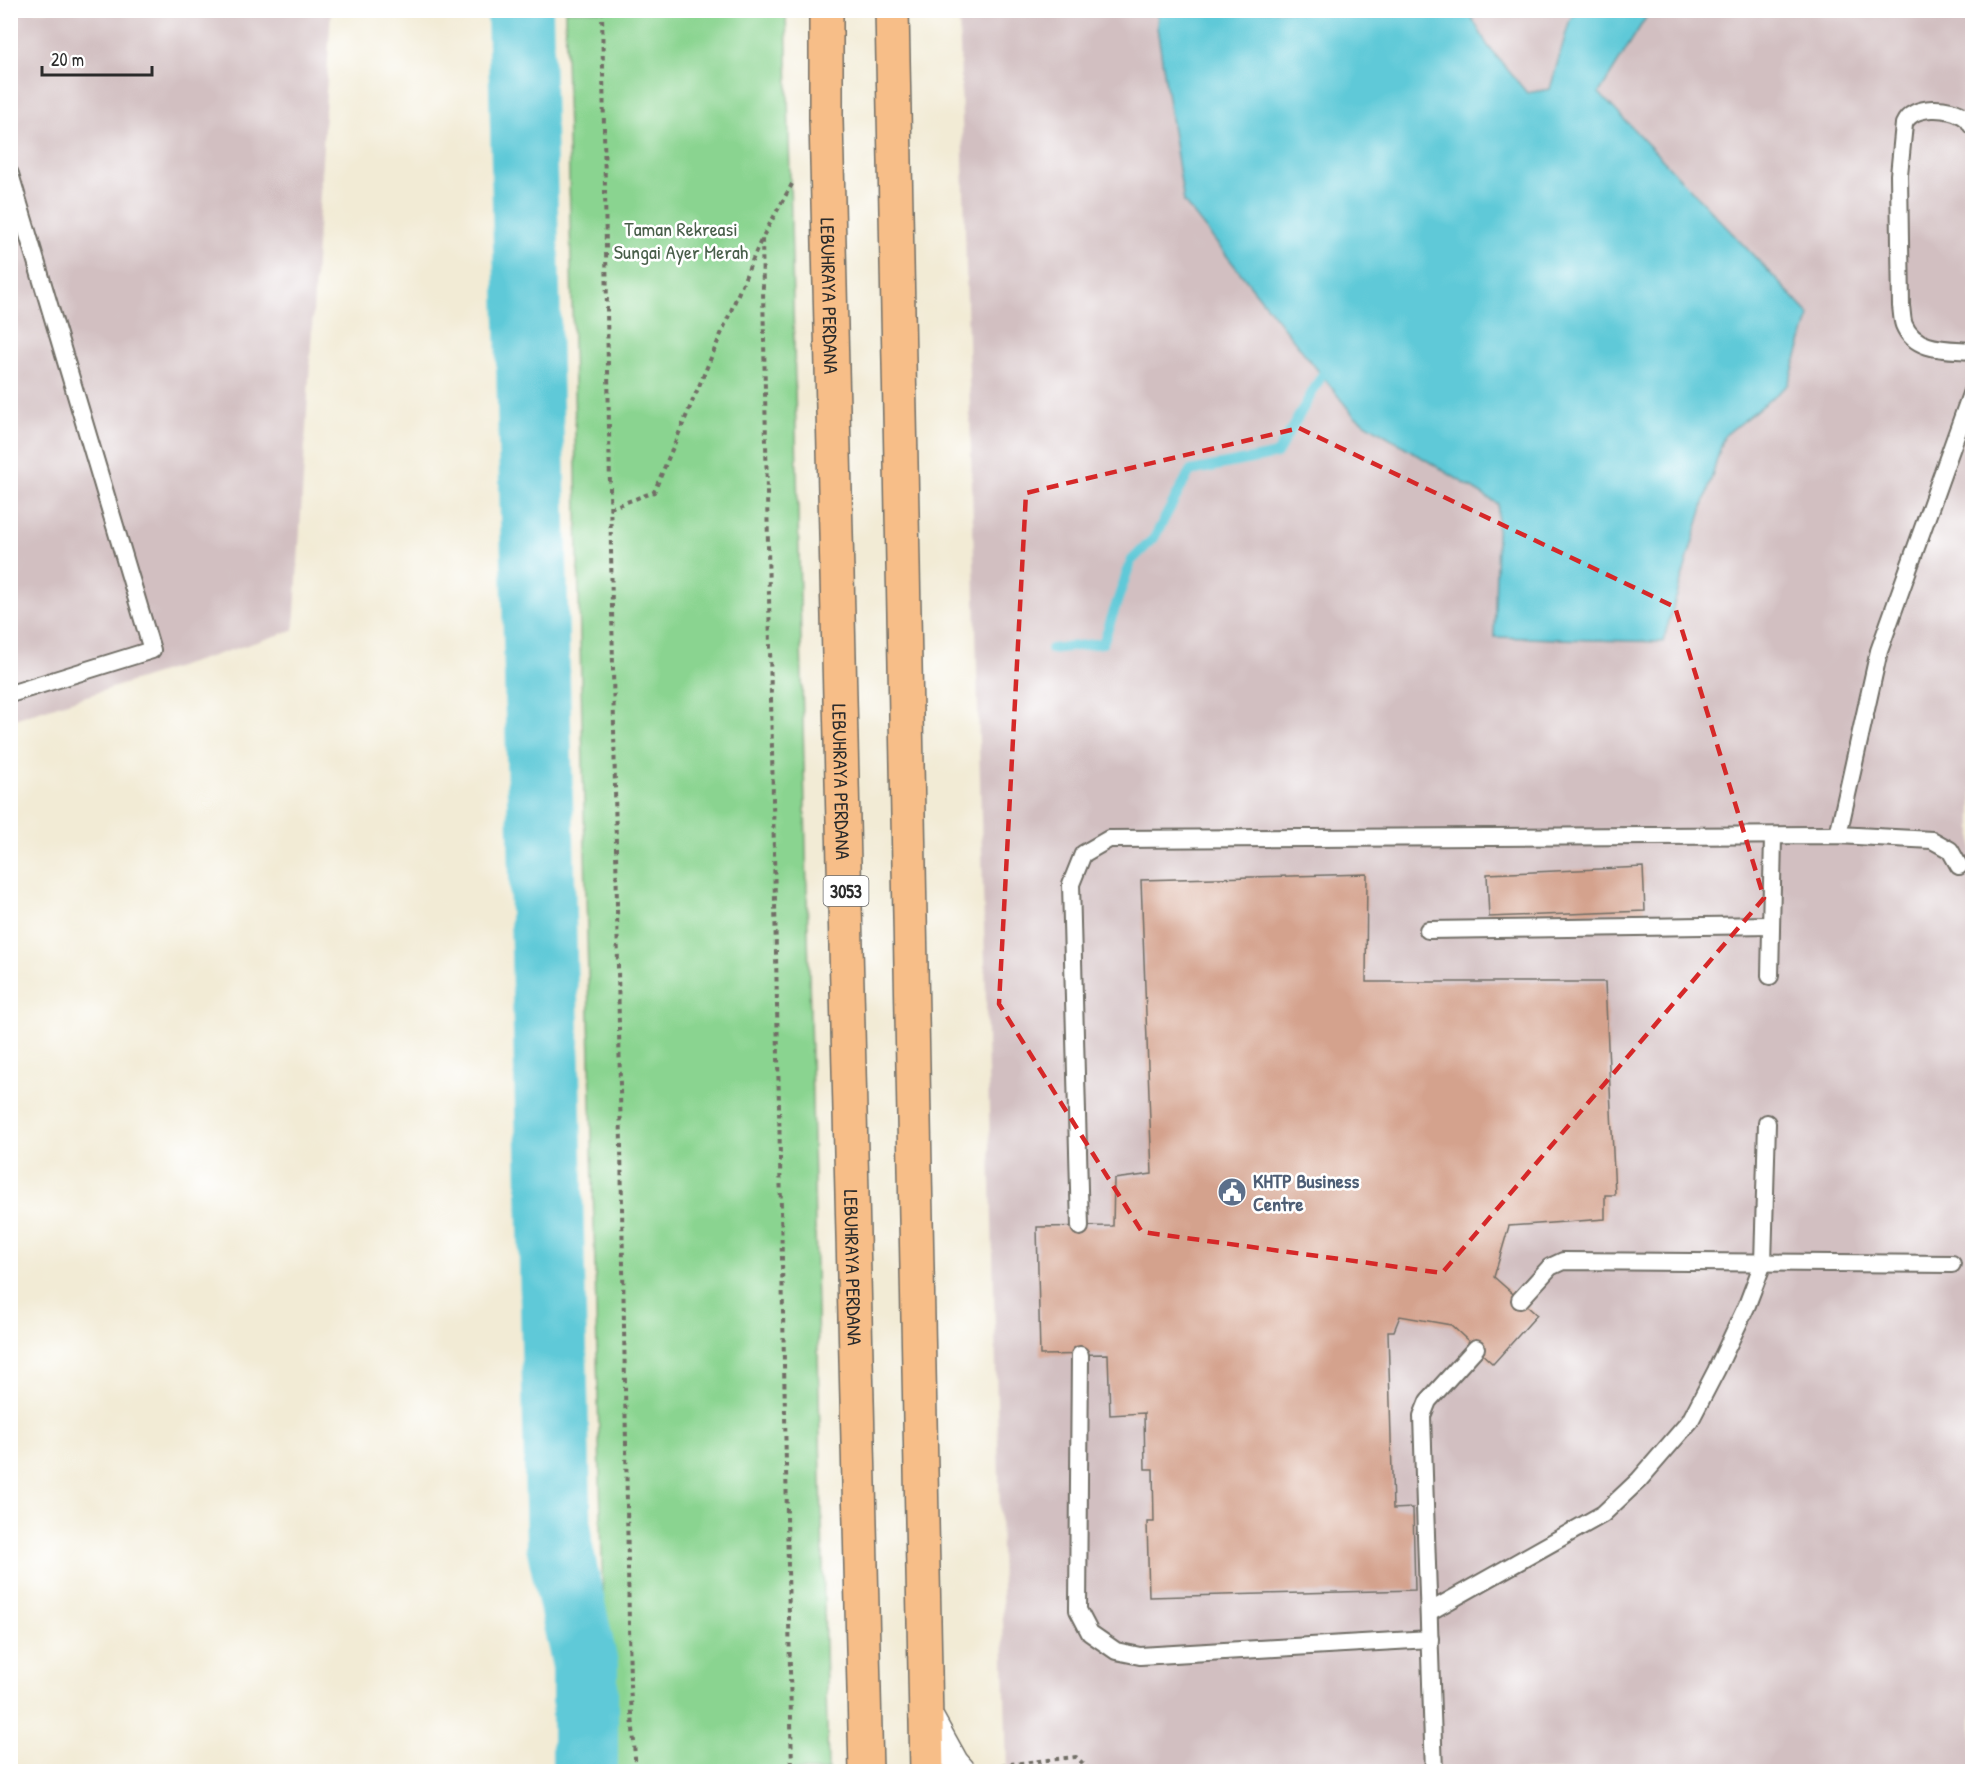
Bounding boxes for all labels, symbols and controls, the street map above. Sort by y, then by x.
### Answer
scale bar [42,39,152,77]
text: 20 m [51,47,84,72]
park label: Taman Rekreasi Sungai Ayer Merah [614,215,748,265]
street label: LEBUHRAYA PERDANA [815,218,846,375]
street label: LEBUHRAYA PERDANA [827,703,857,860]
road number: 3053 [824,876,868,906]
place label: KHTP Business Centre [1253,1167,1359,1217]
public building icon: KHTP Business Centre [1216,1176,1248,1208]
street label: LEBUHRAYA PERDANA [838,1189,869,1346]

